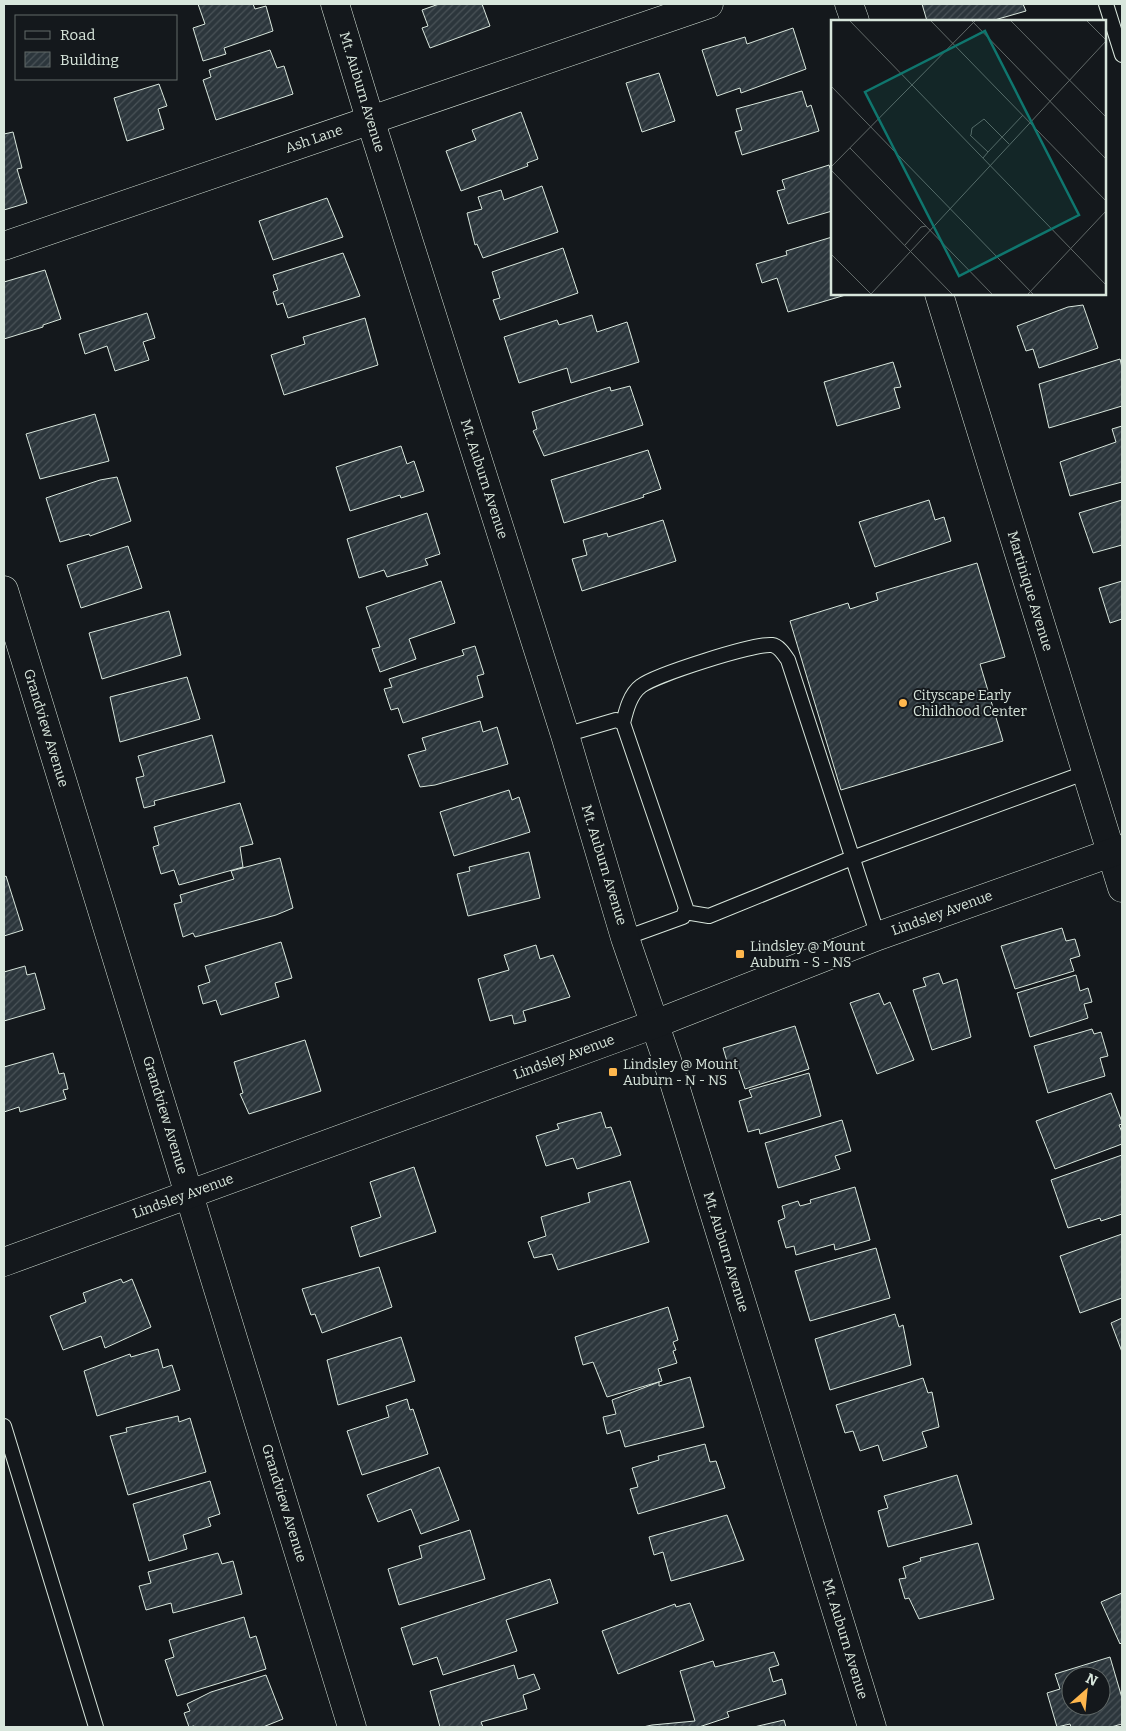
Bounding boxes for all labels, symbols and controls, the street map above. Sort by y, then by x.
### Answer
legend [15,15,178,80]
inset map [831,20,1106,295]
text: Road [60,26,95,44]
street label: Mt. Auburn Avenue [336,30,388,154]
text: Building [60,51,119,69]
street label: Ash Lane [283,121,345,157]
street label: Mt. Auburn Avenue [457,417,511,541]
street label: Martinique Avenue [1004,529,1056,653]
street label: Grandview Avenue [20,667,72,789]
place label: Cityscape Early Childhood Center [913,687,1027,720]
marker: Cityscape Early Childhood Center [897,697,909,709]
street label: Mt. Auburn Avenue [578,803,630,927]
street label: Lindsley Avenue [889,887,995,939]
place label: Lindsley @ Mount Auburn - S - NS [750,938,865,971]
marker: Lindsley @ Mount Auburn - S - NS [734,948,746,960]
street label: Lindsley Avenue [511,1031,617,1083]
street label: Grandview Avenue [139,1054,191,1176]
place label: Lindsley @ Mount Auburn - N - NS [623,1056,738,1089]
marker: Lindsley @ Mount Auburn - N - NS [607,1066,619,1078]
street label: Lindsley Avenue [130,1170,236,1222]
street label: Mt. Auburn Avenue [700,1190,752,1314]
street label: Grandview Avenue [258,1442,310,1564]
street label: Mt. Auburn Avenue [819,1577,871,1701]
north arrow [1061,1666,1111,1716]
text: N [1083,1670,1101,1690]

